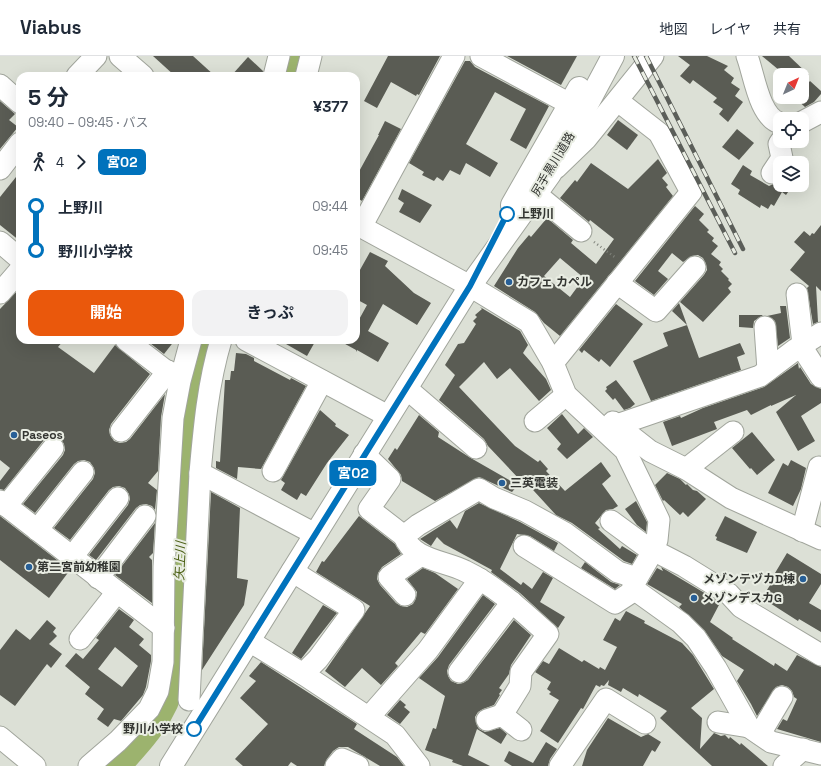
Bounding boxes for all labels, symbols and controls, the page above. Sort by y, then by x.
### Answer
text: Viabus [20,15,82,40]
text: 地図 [659,20,687,38]
text: レイヤ [709,20,751,38]
text: 共有 [773,20,801,38]
north arrow [773,68,809,104]
map controls [773,68,809,192]
text: 5 分 [28,83,69,111]
text: ¥377 [313,97,348,116]
button: locate [773,112,809,148]
text: 09:40 – 09:45 · バス [28,114,148,131]
street label: 尻手黒川道路 [528,129,578,199]
icon: walk [28,151,50,173]
icon: forward [70,151,92,173]
text: 宮02 [106,153,138,171]
text: 4 [56,154,64,171]
button: layers [773,156,809,192]
text: 上野川 [58,198,103,217]
text: 09:44 [312,198,348,215]
marker: 上野川 [499,206,515,222]
place label: 上野川 [518,206,554,222]
text: 野川小学校 [58,242,133,261]
text: 09:45 [313,242,348,259]
place label: カフェ カペル [517,274,592,290]
marker: カフェ カペル [504,277,514,287]
button: 開始 [28,290,184,336]
button: きっぷ [192,290,348,336]
place label: Paseos [22,427,63,443]
marker: Paseos [9,430,19,440]
line badge: 宮02 [330,460,376,486]
text: 宮02 [337,464,369,482]
place label: 三英電装 [510,475,558,491]
marker: 三英電装 [497,478,507,488]
water label: 矢上川 [170,539,190,581]
place label: 第二宮前幼稚園 [37,559,121,575]
marker: 第二宮前幼稚園 [24,562,34,572]
place label: メゾンテヅカD棟 [703,571,795,587]
marker: メゾンテヅカD棟 [798,574,808,584]
place label: メゾンデスカG [702,590,782,606]
marker: メゾンデスカG [689,593,699,603]
place label: 野川小学校 [123,721,183,737]
marker: 野川小学校 [186,721,202,737]

